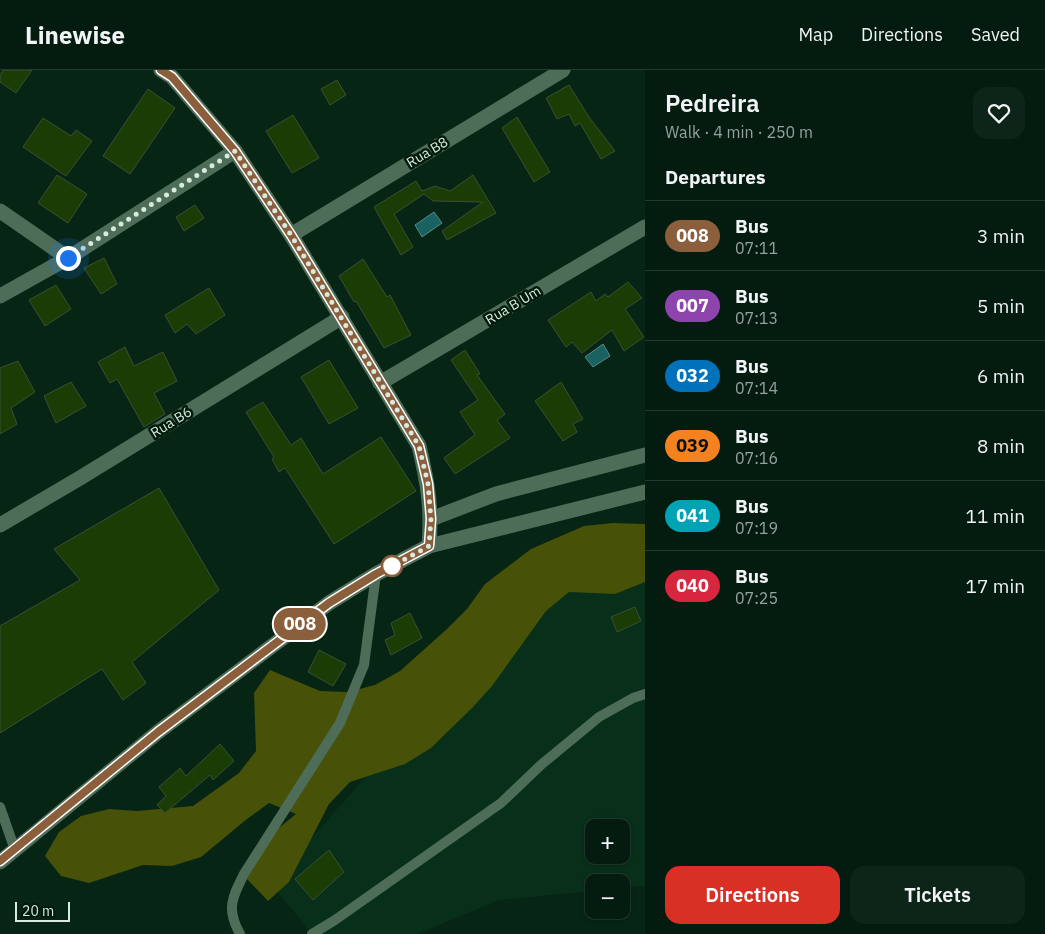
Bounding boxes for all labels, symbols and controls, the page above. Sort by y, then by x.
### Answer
text: Linewise [25,19,125,51]
text: Map [798,23,833,46]
text: Directions [861,23,943,46]
text: Saved [971,23,1020,46]
text: Pedreira [665,87,760,119]
button: heart [973,87,1025,139]
text: Walk · 4 min · 250 m [665,122,813,142]
street label: Rua B8 [403,133,451,171]
text: Departures [665,165,765,189]
text: Bus [735,214,769,238]
text: 008 [676,224,709,247]
text: 3 min [977,224,1025,248]
text: 07:11 [735,238,778,258]
your location [56,246,81,271]
street label: Rua B Um [482,281,544,329]
text: Bus [735,284,769,308]
text: 007 [676,294,709,317]
text: 5 min [977,294,1025,318]
text: 07:13 [735,308,778,328]
text: Bus [735,354,769,378]
text: 032 [676,364,709,387]
text: 6 min [977,364,1025,388]
text: 07:14 [735,378,778,398]
street label: Rua B6 [147,402,195,442]
text: Bus [735,424,769,448]
text: 039 [676,434,709,457]
text: 8 min [977,434,1025,458]
text: 07:16 [735,448,778,468]
text: Bus [735,494,769,518]
text: 041 [676,504,709,527]
text: 11 min [966,504,1025,528]
text: 07:19 [735,518,778,538]
unlabelled marker [381,555,403,577]
text: Bus [735,564,769,588]
text: 040 [676,574,709,597]
text: 17 min [966,574,1025,598]
text: 07:25 [735,588,778,608]
line badge: 008 [271,608,329,640]
text: 008 [284,612,316,635]
map controls [585,819,630,919]
button: + [585,819,630,864]
button: Directions [665,866,840,924]
button: Tickets [850,866,1025,924]
button: − [585,874,630,919]
scale bar [15,899,70,922]
text: 20 m [22,902,54,920]

